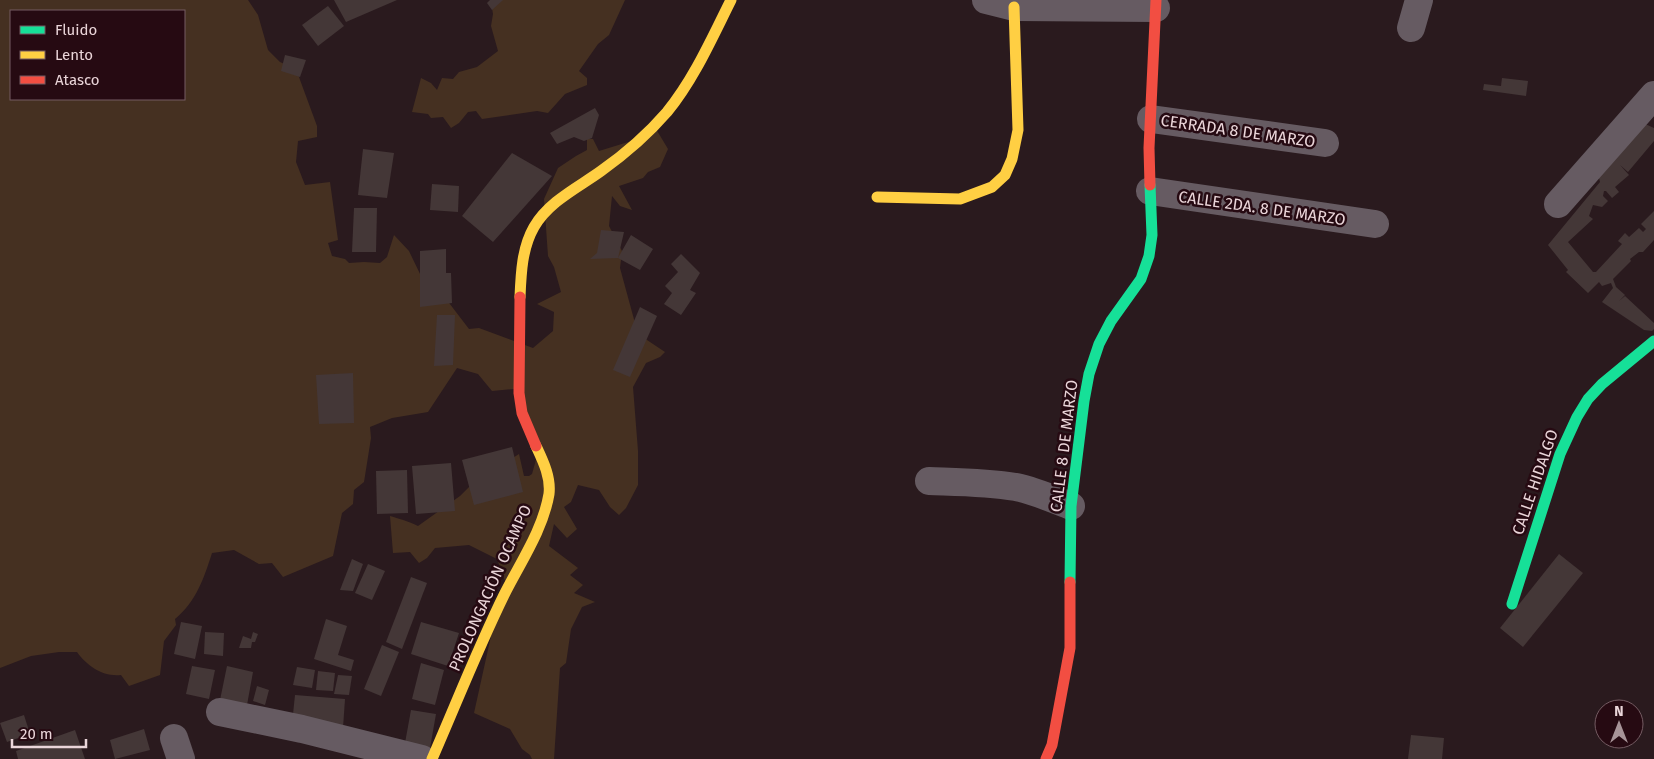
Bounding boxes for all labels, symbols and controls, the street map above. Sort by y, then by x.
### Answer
legend [10,10,185,100]
text: Fluido [55,21,97,39]
text: Lento [55,46,93,64]
text: Atasco [55,71,100,89]
street label: CERRADA 8 DE MARZO [1159,111,1317,151]
street label: CALLE 2DA. 8 DE MARZO [1177,187,1347,229]
street label: CALLE 8 DE MARZO [1046,379,1082,513]
street label: CALLE HIDALGO [1508,427,1562,537]
street label: PROLONGACIÓN OCAMPO [444,501,535,674]
north arrow [1594,699,1644,749]
text: N [1614,703,1624,720]
scale bar [12,716,86,748]
text: 20 m [20,725,53,743]

